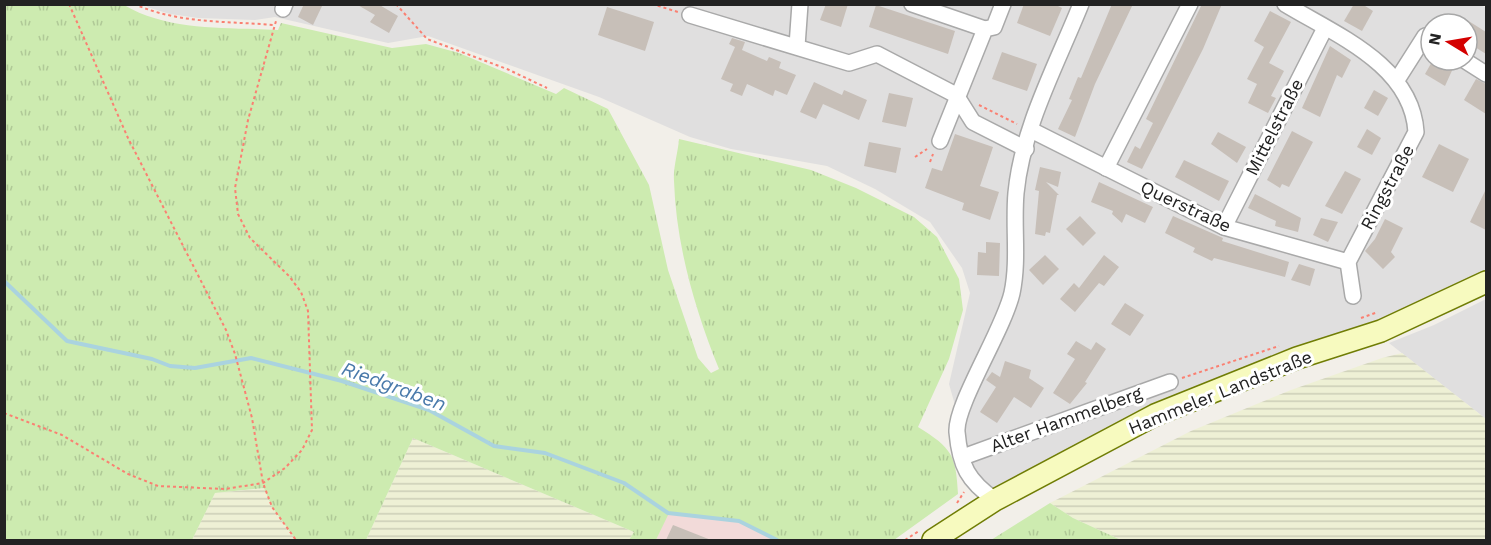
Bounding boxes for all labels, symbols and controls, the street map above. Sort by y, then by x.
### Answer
north arrow [1419,12,1479,72]
text: N [1424,32,1445,47]
street label: Mittelstraße [1241,75,1307,179]
street label: Ringstraße [1356,141,1418,233]
street label: Querstraße [1137,176,1235,236]
street label: Hammeler Landstraße [1125,346,1315,438]
water label: Riedgraben [339,356,449,416]
street label: Alter Hammelberg [987,382,1145,456]

